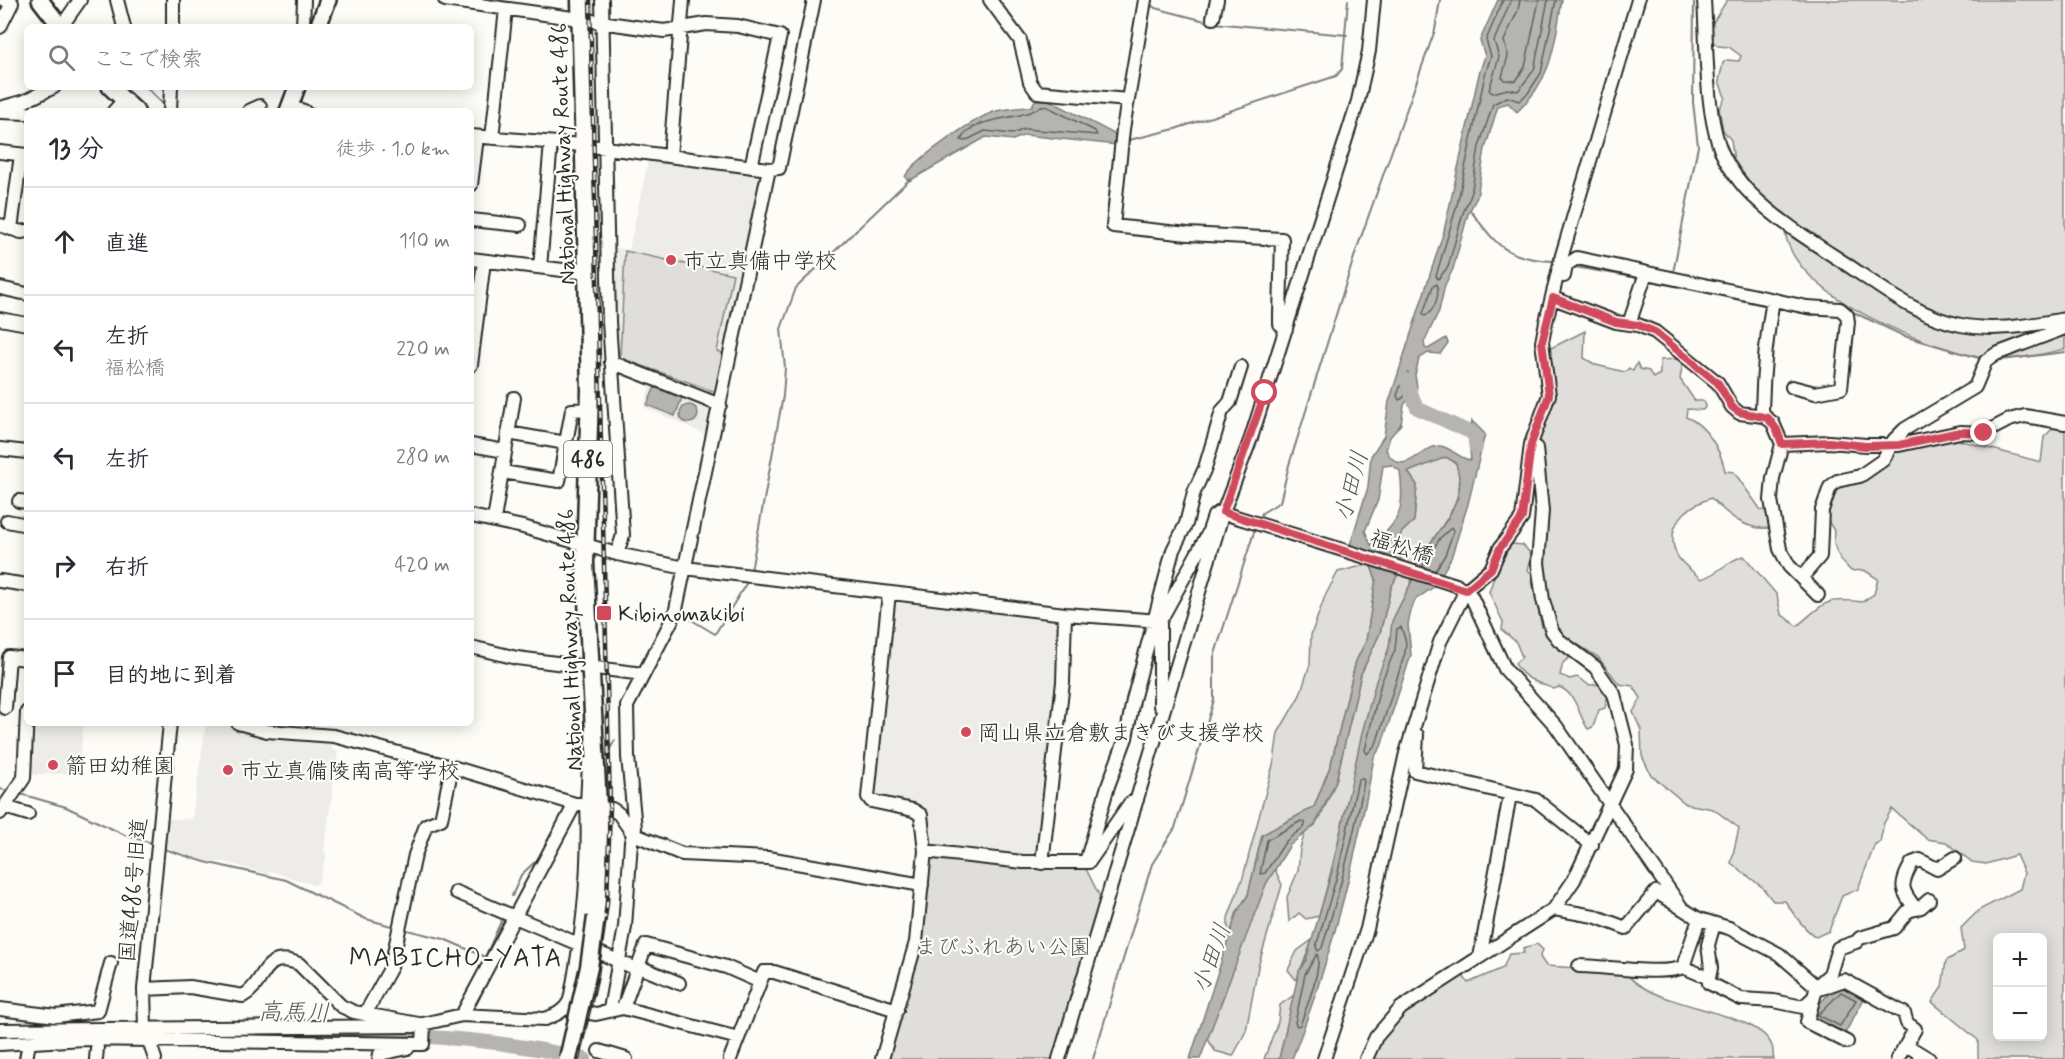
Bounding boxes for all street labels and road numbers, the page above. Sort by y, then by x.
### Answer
street label: National Highway Route 486 [545,22,584,285]
road number: 486 [564,441,612,477]
street label: National Highway Route 486 [552,508,591,771]
street label: 福松橋 [1366,524,1437,571]
street label: 国道486号旧道 [114,817,154,964]

